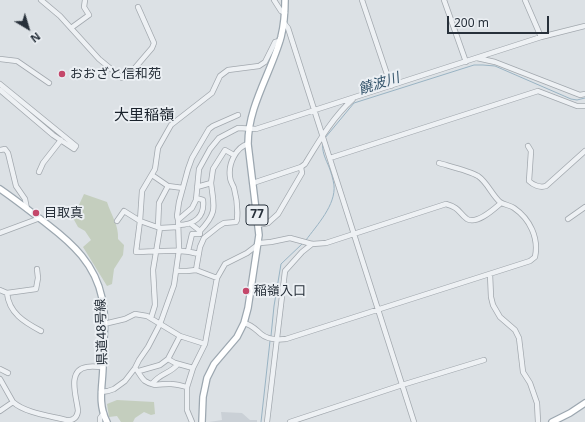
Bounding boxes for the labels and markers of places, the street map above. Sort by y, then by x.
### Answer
place label: おおざと信和苑 [70,66,161,82]
marker: おおざと信和苑 [57,69,67,79]
place label: 目取真 [44,205,83,221]
marker: 目取真 [31,208,41,218]
place label: 稲嶺入口 [254,283,306,299]
marker: 稲嶺入口 [241,286,251,296]

